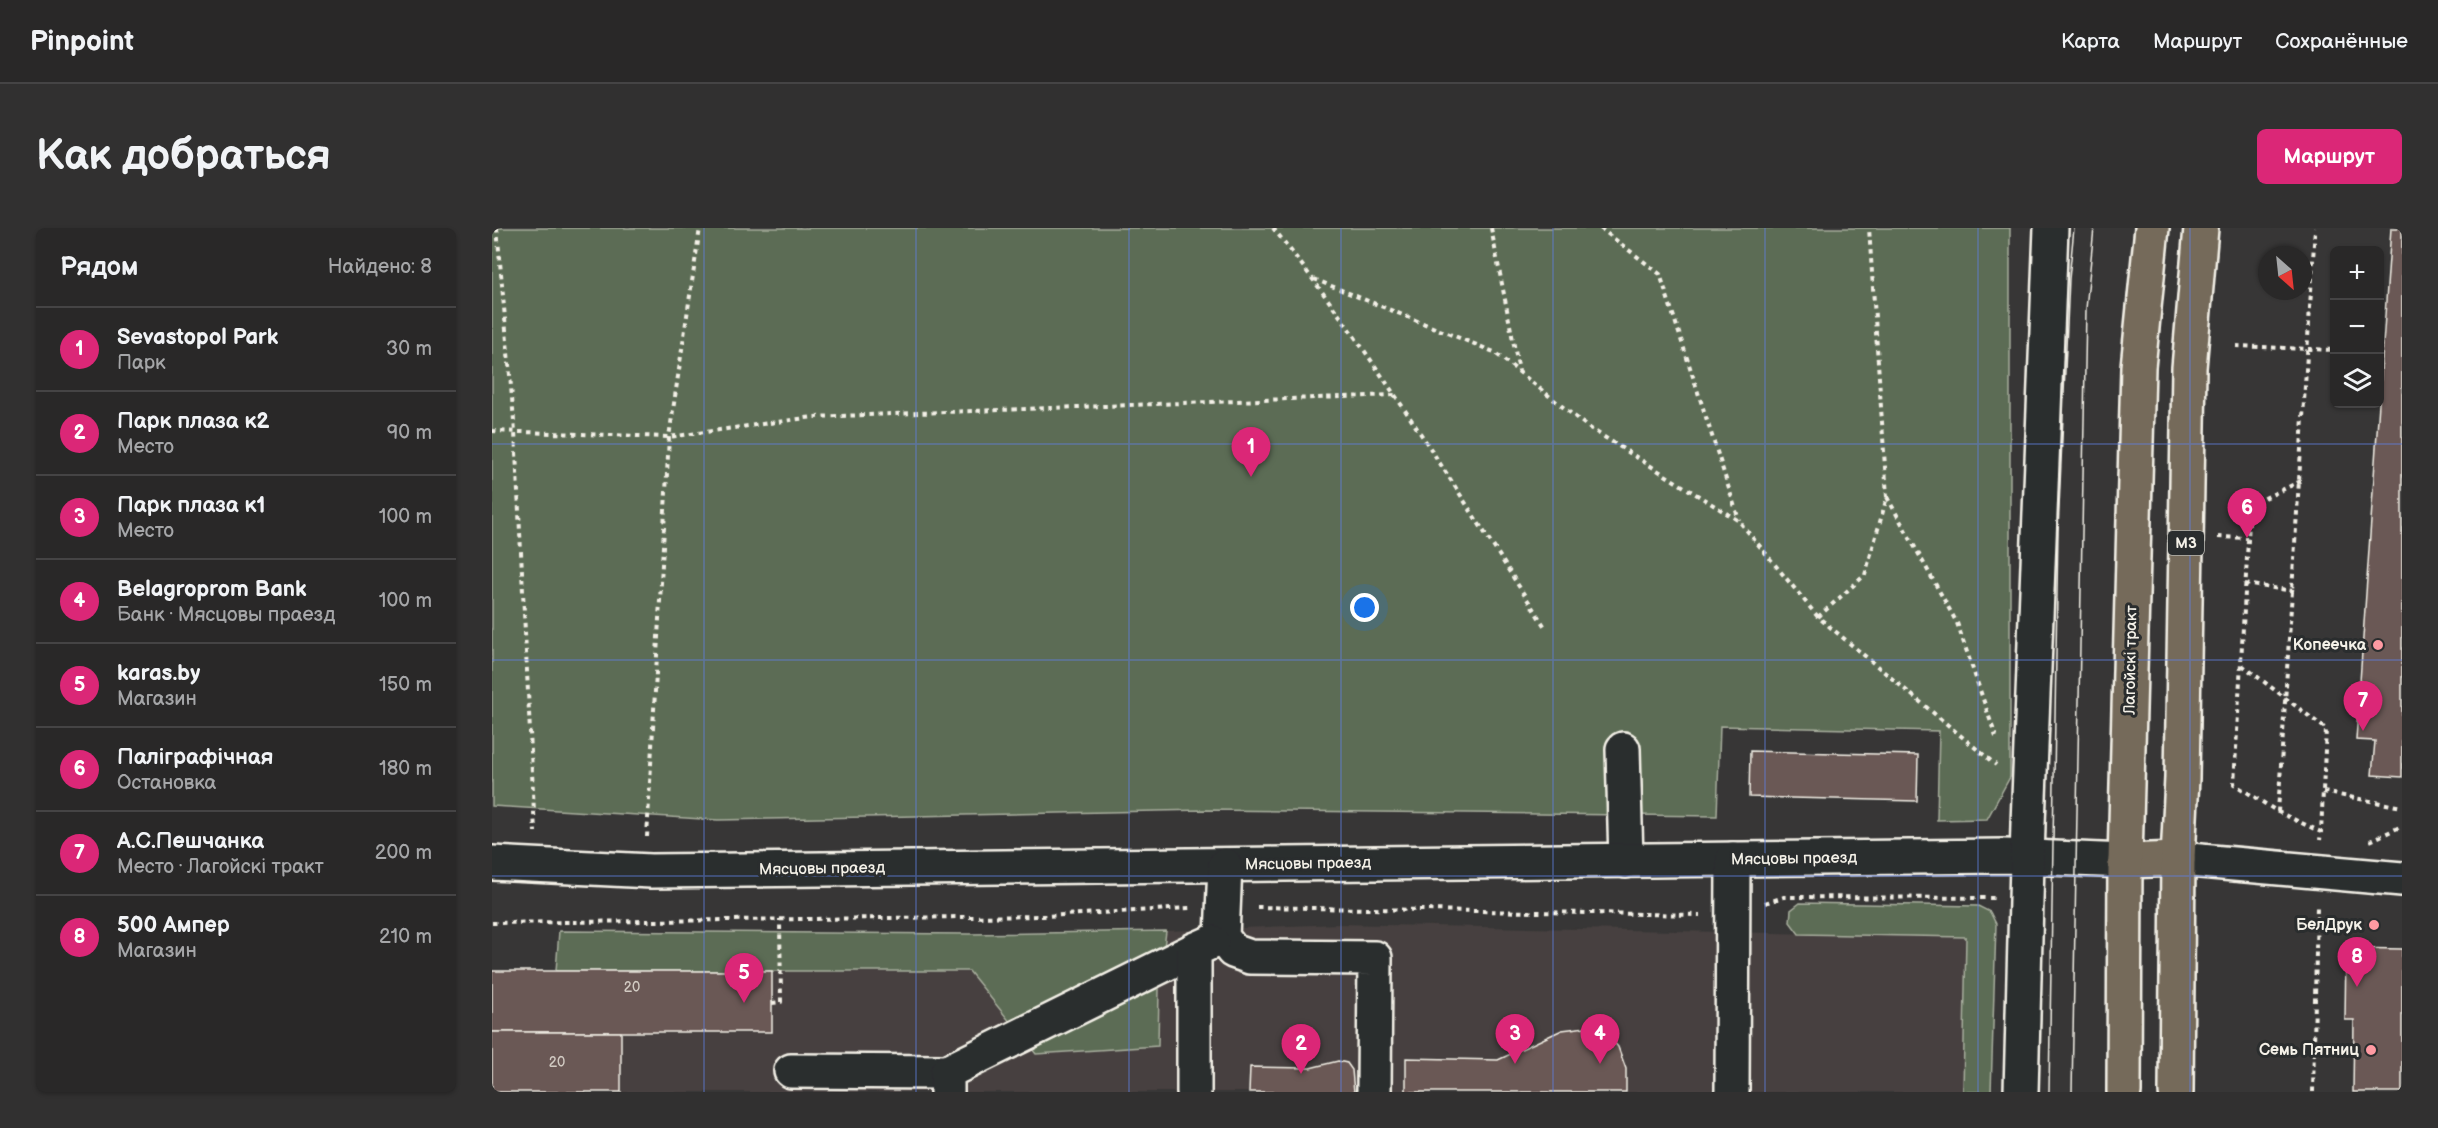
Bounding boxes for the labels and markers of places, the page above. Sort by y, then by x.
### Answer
pin: 1 [1232,428,1270,477]
pin: 6 [2228,488,2266,538]
place label: Копеечка [2293,636,2367,655]
marker: Копеечка [2371,638,2385,652]
pin: 7 [2344,682,2382,731]
place label: БелДрук [2296,916,2362,935]
marker: БелДрук [2367,918,2381,932]
pin: 8 [2338,938,2376,987]
pin: 5 [724,954,764,1003]
pin: 3 [1496,1014,1534,1064]
pin: 4 [1580,1014,1620,1064]
pin: 2 [1282,1024,1320,1074]
place label: Семь Пятниц [2259,1041,2359,1060]
marker: Семь Пятниц [2364,1043,2378,1057]

